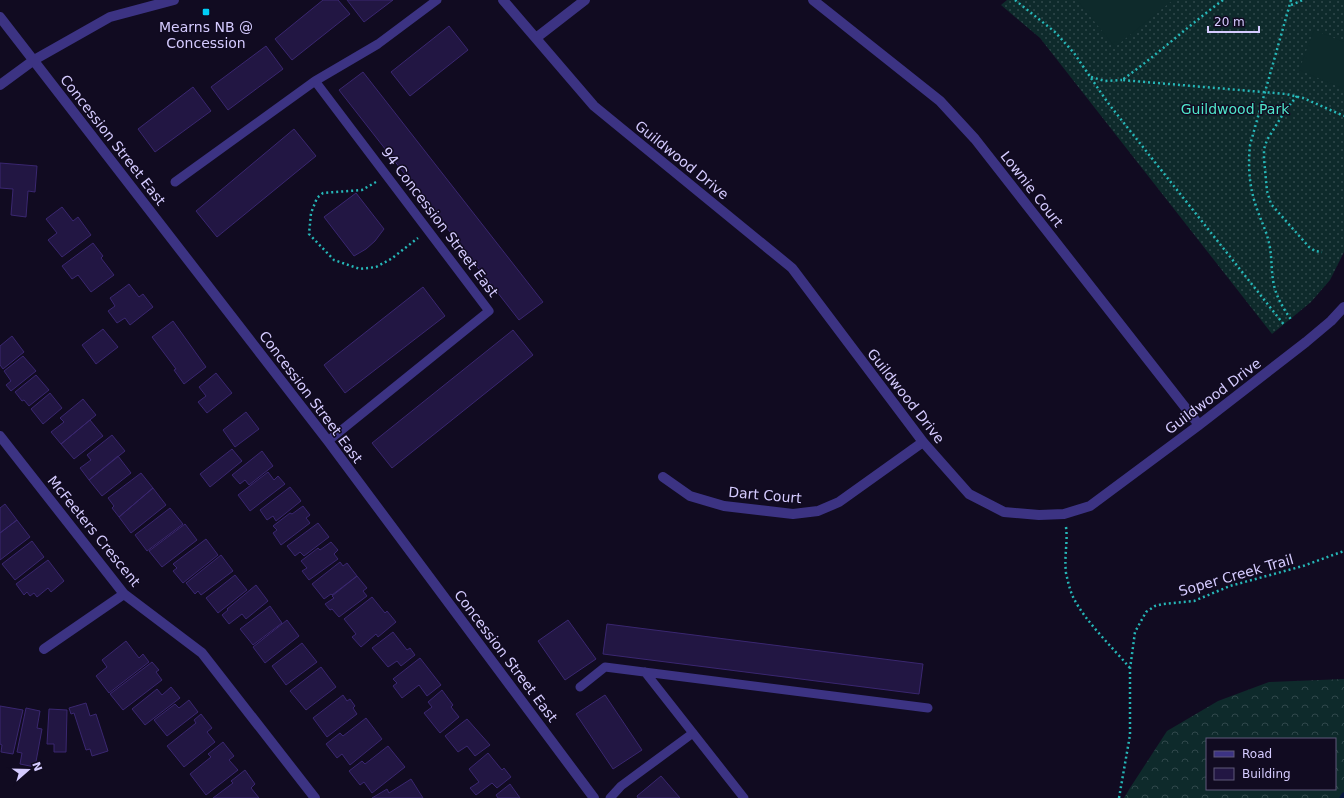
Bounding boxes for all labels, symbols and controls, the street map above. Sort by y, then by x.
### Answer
marker: Mearns NB @ Concession [201,7,211,17]
scale bar [1208,8,1259,34]
text: 20 m [1214,15,1245,29]
place label: Mearns NB @ Concession [159,19,253,51]
street label: Concession Street East [57,72,169,209]
park label: Guildwood Park [1181,101,1290,117]
street label: Guildwood Drive [632,117,732,203]
street label: 94 Concession Street East [378,144,502,300]
street label: Lownie Court [997,148,1067,231]
street label: Concession Street East [256,328,366,467]
street label: Guildwood Drive [864,346,948,446]
street label: Guildwood Drive [1162,355,1264,437]
street label: McFeeters Crescent [44,472,144,590]
street label: Dart Court [728,484,803,506]
street label: Soper Creek Trail [1177,551,1295,599]
street label: Concession Street East [451,587,561,726]
legend [1206,738,1336,790]
text: Road [1242,747,1272,761]
north arrow [8,750,48,790]
text: N [29,760,45,773]
text: Building [1242,767,1291,781]

